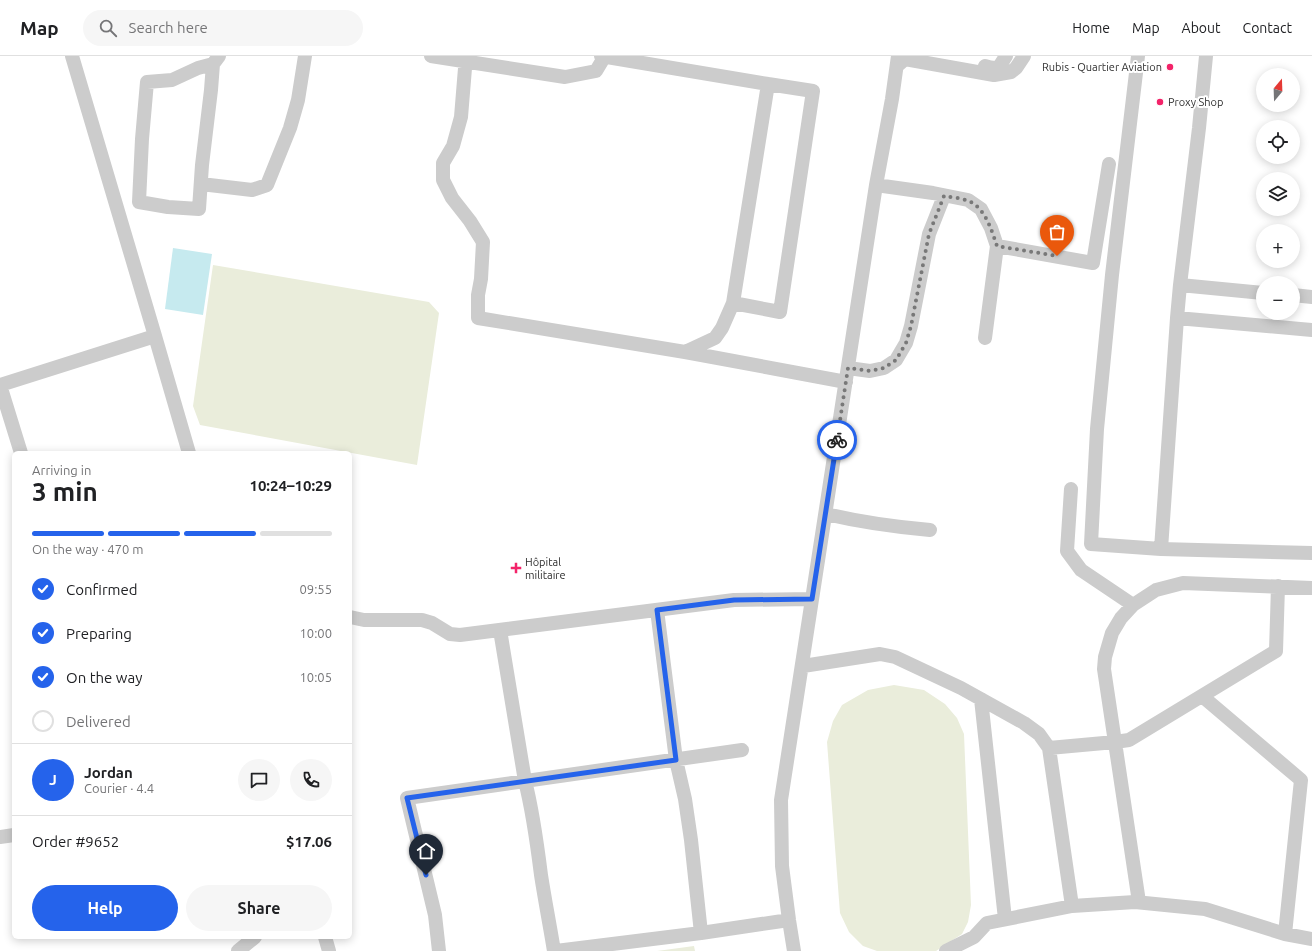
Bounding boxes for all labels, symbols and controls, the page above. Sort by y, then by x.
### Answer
search box [83,10,363,46]
text: Map [20,17,59,39]
icon: search [97,17,119,39]
text: Search here [129,19,208,36]
text: Home [1072,20,1110,36]
text: Map [1132,20,1160,36]
text: About [1182,20,1221,36]
text: Contact [1243,20,1292,36]
place label: Rubis - Quartier Aviation [1042,61,1162,73]
marker: Rubis - Quartier Aviation [1165,62,1175,72]
north arrow [1256,68,1300,112]
map controls [1256,68,1300,320]
place label: Proxy Shop [1168,96,1223,108]
marker: Proxy Shop [1155,97,1165,107]
button: locate [1256,120,1300,164]
button: layers [1256,172,1300,216]
pin [1040,215,1074,256]
icon: bag [1046,221,1068,243]
button: + [1256,224,1300,268]
button: − [1256,276,1300,320]
courier [817,420,857,460]
icon: bike [826,429,848,451]
text: Arriving in [32,463,91,477]
text: 3 min [32,477,98,506]
text: 10:24–10:29 [249,477,332,494]
text: On the way · 470 m [32,542,144,556]
place label: Hôpital militaire [525,556,566,581]
marker: Hôpital militaire [510,562,522,574]
icon: check [32,578,54,600]
text: Confirmed [66,581,138,598]
text: 09:55 [299,582,332,596]
icon: check [32,622,54,644]
text: Preparing [66,625,132,642]
text: 10:00 [299,626,332,640]
icon: check [32,666,54,688]
text: On the way [66,669,142,686]
text: 10:05 [299,670,332,684]
text: Delivered [66,713,131,730]
button: chat [238,759,280,801]
button: phone [290,759,332,801]
text: Jordan [84,764,133,781]
text: J [49,771,57,788]
text: Courier · 4.4 [84,781,154,795]
text: Order #9652 [32,833,119,850]
text: $17.06 [286,833,332,850]
pin [409,834,443,875]
icon: home [415,840,437,862]
button: Help [32,885,178,931]
button: Share [186,885,332,931]

